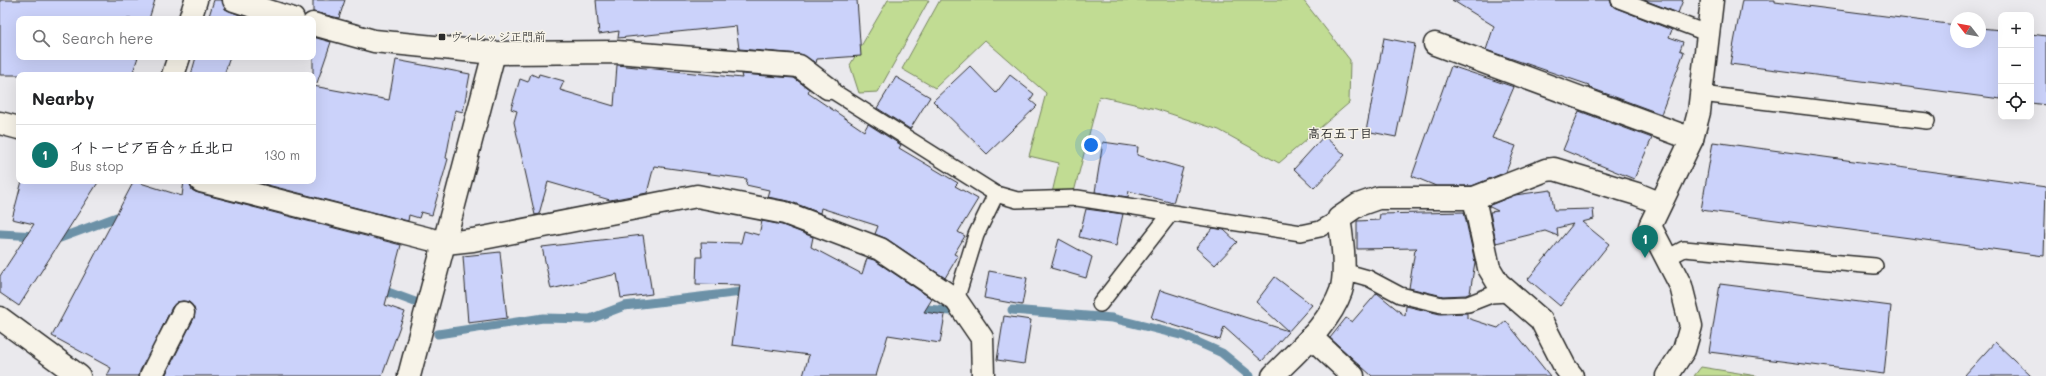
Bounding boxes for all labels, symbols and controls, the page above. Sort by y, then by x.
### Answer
north arrow [1950,12,1986,48]
map controls [1998,12,2034,120]
button: + [1998,12,2034,48]
search box [16,16,316,60]
icon: search [30,27,52,49]
text: Search here [62,28,153,48]
place label: ヴィレッジ正門前 [450,28,546,44]
marker: ヴィレッジ正門前 [437,32,447,42]
button: − [1998,48,2034,84]
button: locate [1998,84,2034,120]
text: Nearby [32,87,94,109]
district label: 高石五丁目 [1307,124,1373,141]
your location [1081,135,1101,155]
text: イトーピア百合ヶ丘北口 [70,137,235,157]
text: 1 [42,146,48,163]
text: 130 m [264,146,300,163]
text: Bus stop [70,157,123,174]
pin: 1 [1632,225,1658,258]

